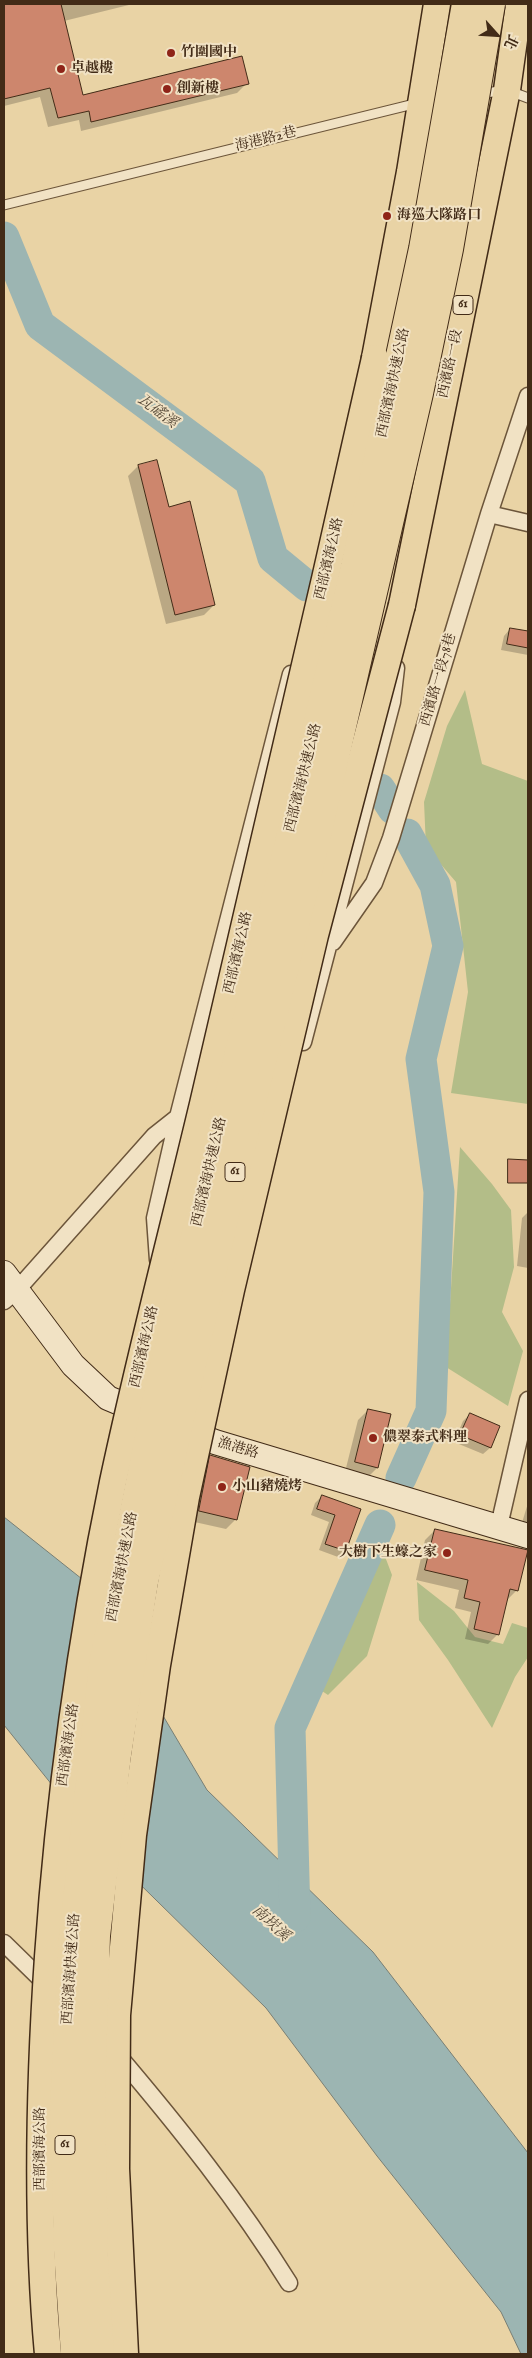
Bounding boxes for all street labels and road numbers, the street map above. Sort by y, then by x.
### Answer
street label: 海港路2巷 [234,124,298,156]
road number: 61 [453,296,473,314]
street label: 西部濱海快速公路 [374,326,414,440]
street label: 西濱路一段 [436,328,466,400]
street label: 西部濱海公路 [312,516,348,602]
street label: 西濱路一段78巷 [418,632,460,728]
street label: 西部濱海快速公路 [282,722,326,834]
street label: 西部濱海公路 [221,910,257,996]
street label: 西部濱海快速公路 [189,1116,231,1228]
road number: 61 [225,1162,245,1182]
street label: 西部濱海公路 [127,1304,163,1390]
street label: 漁港路 [215,1435,261,1463]
street label: 西部濱海快速公路 [104,1510,142,1624]
street label: 西部濱海公路 [55,1702,83,1788]
street label: 西部濱海快速公路 [60,1913,84,2025]
street label: 西部濱海公路 [33,2107,49,2191]
road number: 61 [55,2136,75,2154]

